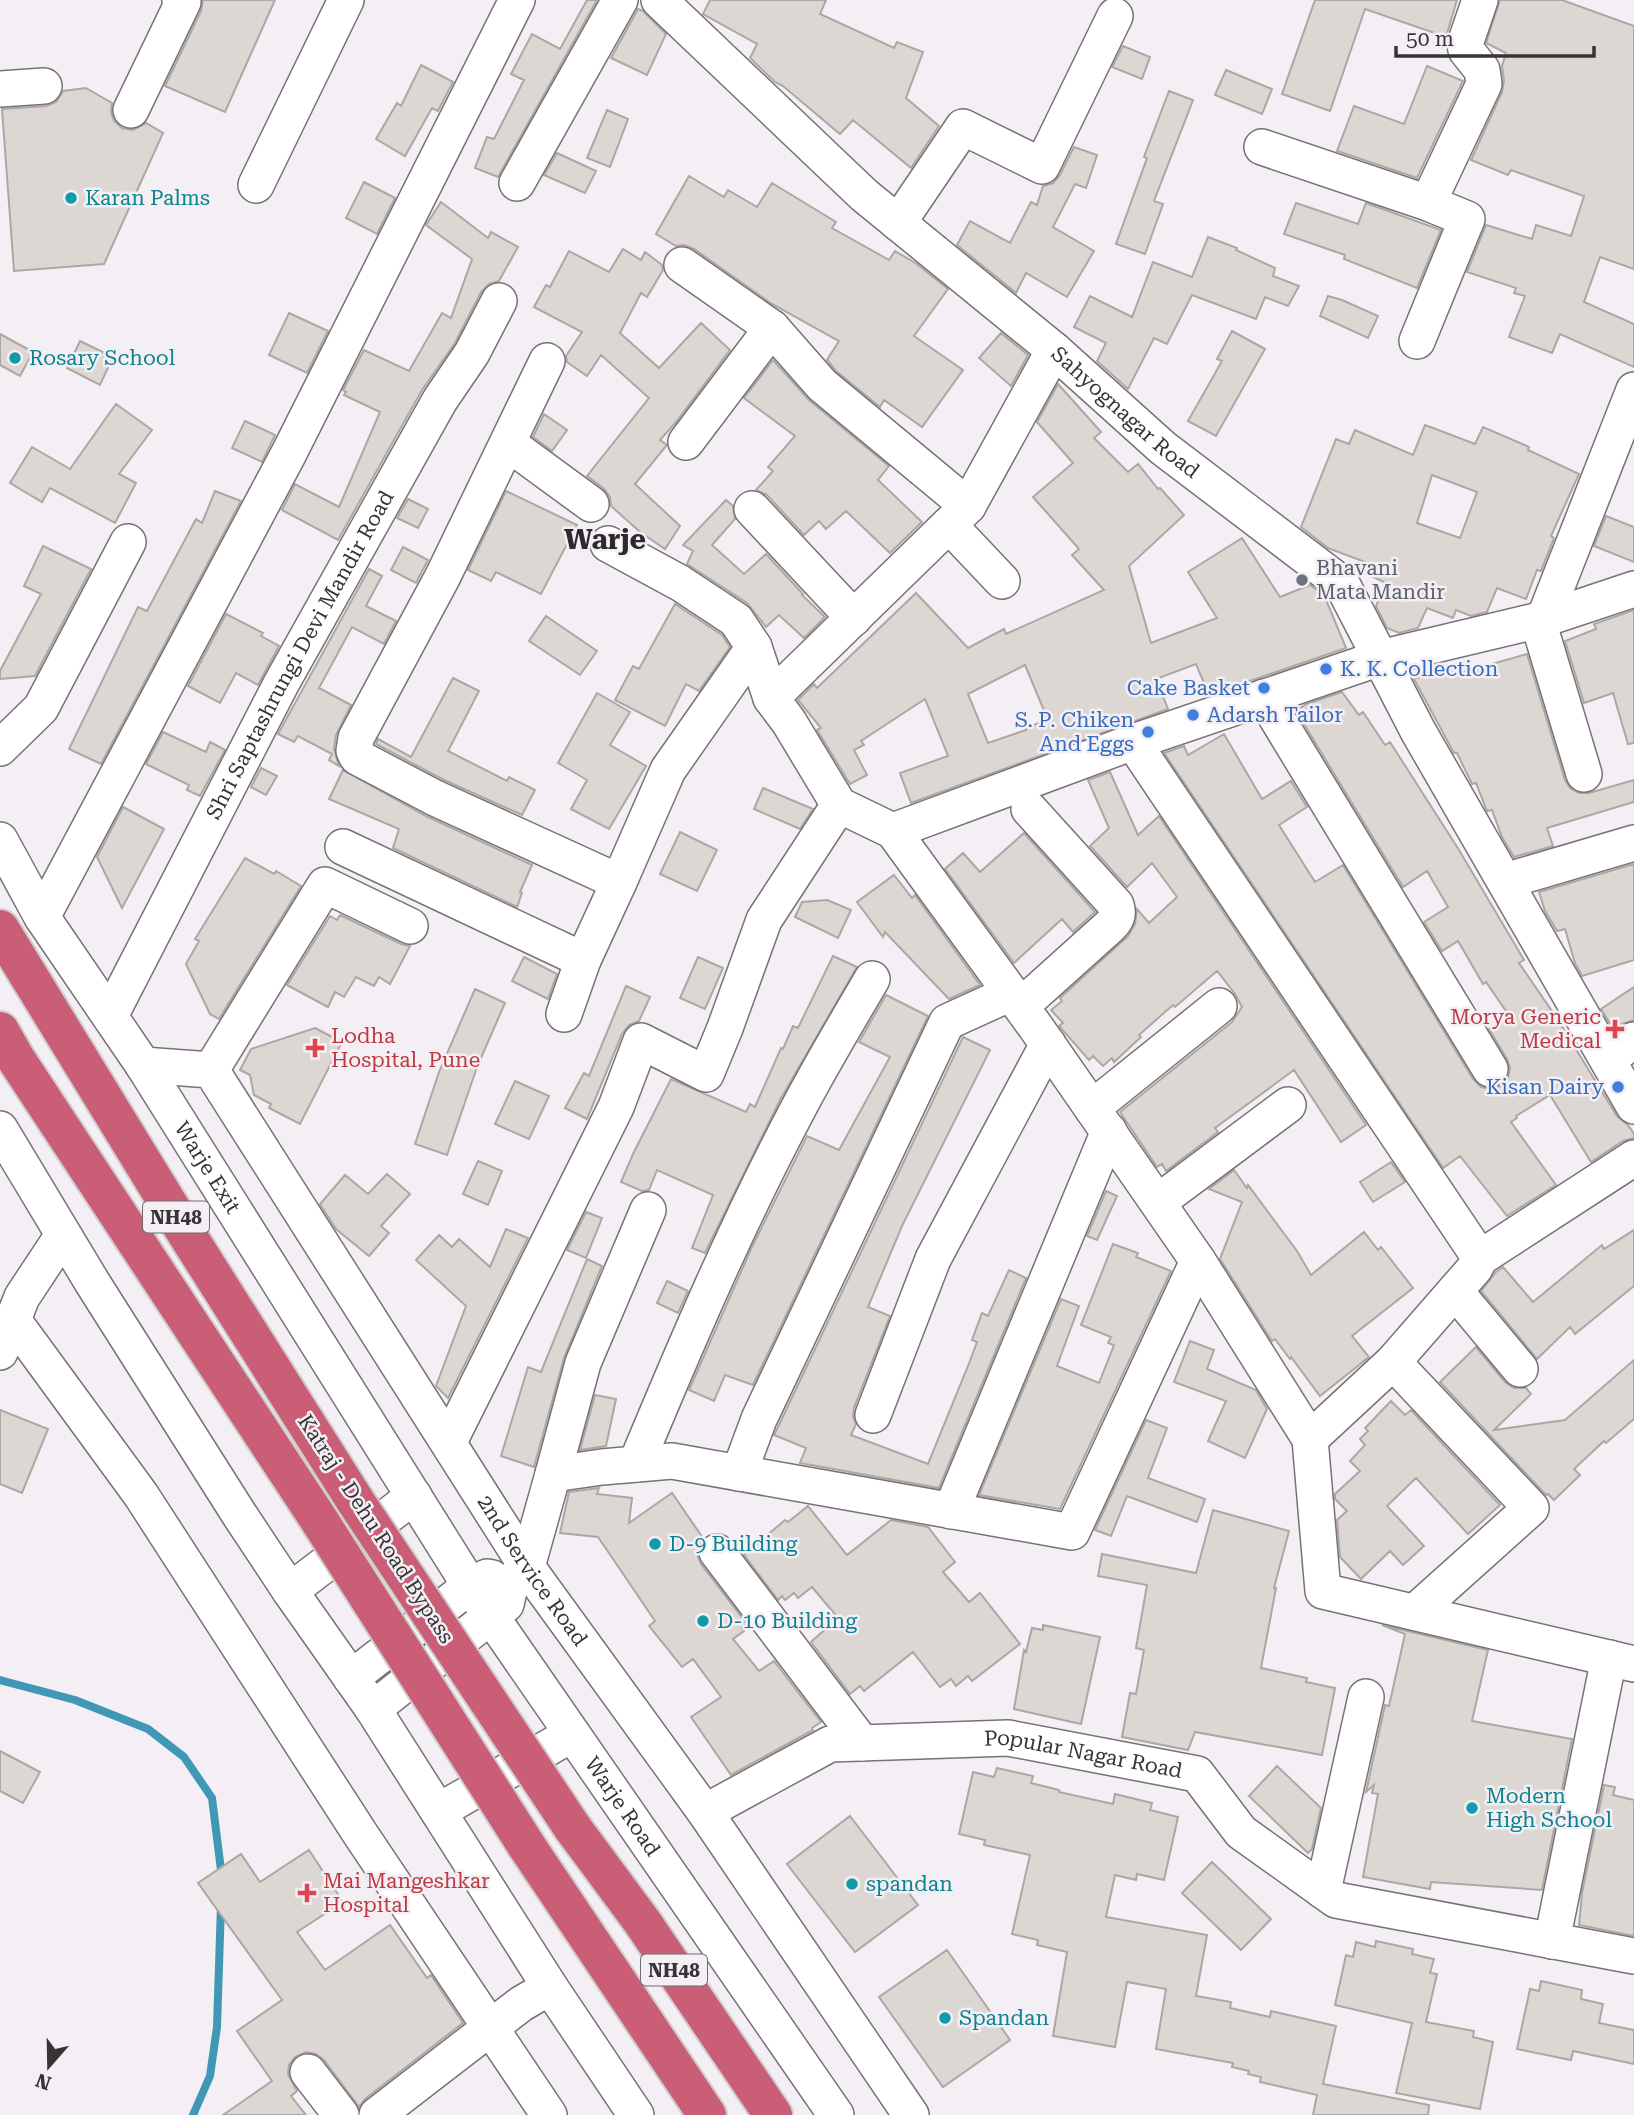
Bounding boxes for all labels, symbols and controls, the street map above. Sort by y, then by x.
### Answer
scale bar [1396,14,1594,58]
text: 50 m [1406,27,1454,51]
place label: Karan Palms [85,186,210,210]
marker: Karan Palms [63,190,79,206]
street label: Sahyognagar Road [1047,342,1204,484]
place label: Rosary School [29,346,176,370]
marker: Rosary School [7,350,23,366]
street label: Shri Saptashrungi Devi Mandir Road [201,486,399,823]
district label: Warje [564,523,646,556]
place label: Bhavani Mata Mandir [1316,556,1445,604]
marker: Bhavani Mata Mandir [1294,572,1310,588]
place label: K. K. Collection [1340,657,1499,681]
marker: K. K. Collection [1318,661,1334,677]
place label: Cake Basket [1127,676,1250,700]
marker: Cake Basket [1256,680,1272,696]
place label: Adarsh Tailor [1207,703,1343,727]
marker: Adarsh Tailor [1185,707,1201,723]
place label: S. P. Chiken And Eggs [1015,708,1134,756]
marker: S. P. Chiken And Eggs [1140,724,1156,740]
place label: Morya Generic Medical [1450,1005,1601,1053]
marker: Morya Generic Medical [1607,1021,1623,1037]
place label: Lodha Hospital, Pune [331,1024,480,1072]
marker: Lodha Hospital, Pune [305,1038,325,1058]
place label: Kisan Dairy [1486,1075,1605,1099]
marker: Kisan Dairy [1610,1079,1626,1095]
street label: Warje Exit [170,1117,245,1218]
road number: NH48 [143,1202,209,1232]
street label: Katraj - Dehu Road Bypass [293,1410,459,1648]
street label: 2nd Service Road [472,1491,593,1651]
place label: D-9 Building [669,1532,797,1556]
marker: D-9 Building [647,1536,663,1552]
place label: D-10 Building [717,1609,857,1633]
marker: D-10 Building [695,1613,711,1629]
street label: Popular Nagar Road [984,1726,1185,1783]
street label: Warje Road [580,1752,665,1861]
place label: Modern High School [1486,1784,1612,1832]
marker: Modern High School [1464,1800,1480,1816]
place label: Mai Mangeshkar Hospital [323,1869,490,1917]
place label: spandan [866,1872,953,1896]
marker: spandan [844,1876,860,1892]
marker: Mai Mangeshkar Hospital [297,1883,317,1903]
road number: NH48 [641,1954,707,1986]
place label: Spandan [959,2006,1049,2030]
marker: Spandan [937,2010,953,2026]
north arrow [14,2031,84,2101]
text: N [32,2068,54,2095]

